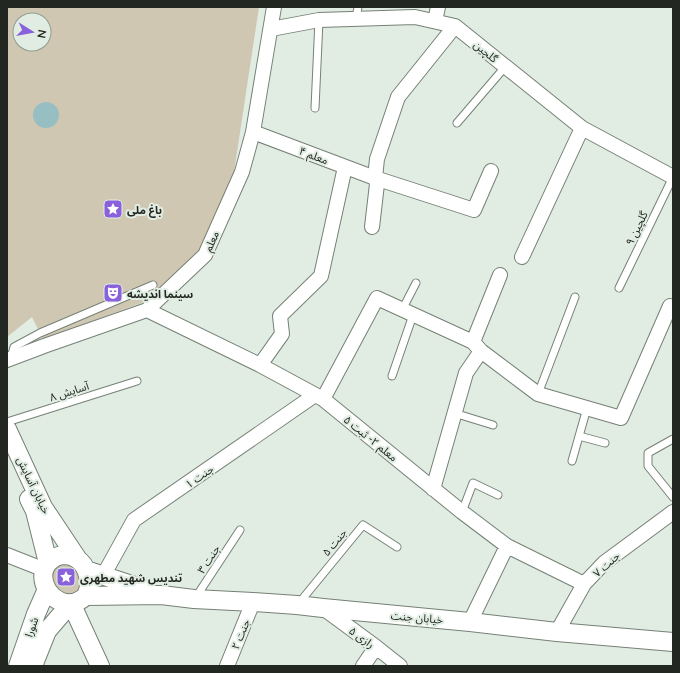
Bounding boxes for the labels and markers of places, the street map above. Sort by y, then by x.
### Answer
place icon: باغ ملی [102,198,124,220]
place label: باغ ملی [127,203,162,218]
theatre icon: سینما اندیشه [102,282,124,304]
place label: سینما اندیشه [127,287,193,301]
place icon: تندیس شهید مطهری [55,566,77,588]
place label: تندیس شهید مطهری [80,571,182,585]

